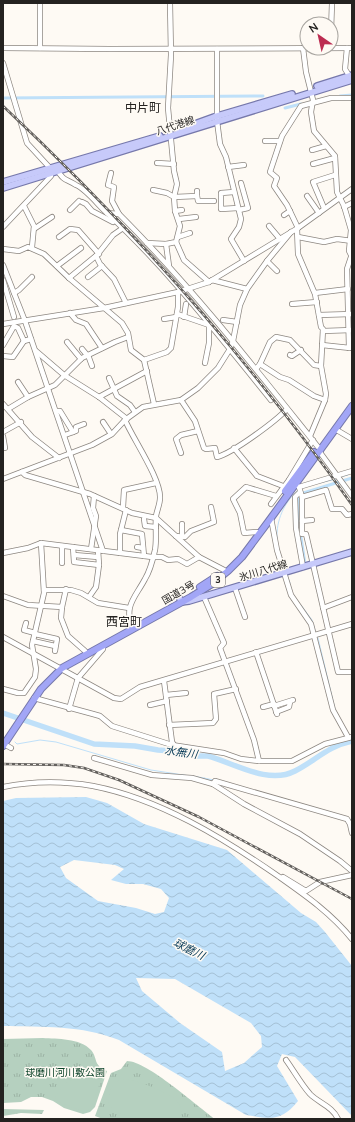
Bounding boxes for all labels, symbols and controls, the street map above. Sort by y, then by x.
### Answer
north arrow [299,16,339,56]
text: N [306,20,321,37]
district label: 中片町 [125,100,161,116]
street label: 八代港線 [154,113,196,139]
street label: 氷川八代線 [237,557,289,585]
road number: 3 [211,573,225,587]
street label: 国道3号 [159,578,198,608]
district label: 西宮町 [106,614,142,630]
water label: 水無川 [164,743,199,762]
water label: 球磨川 [171,935,208,964]
park label: 球磨川河川敷公園 [25,1066,105,1080]

